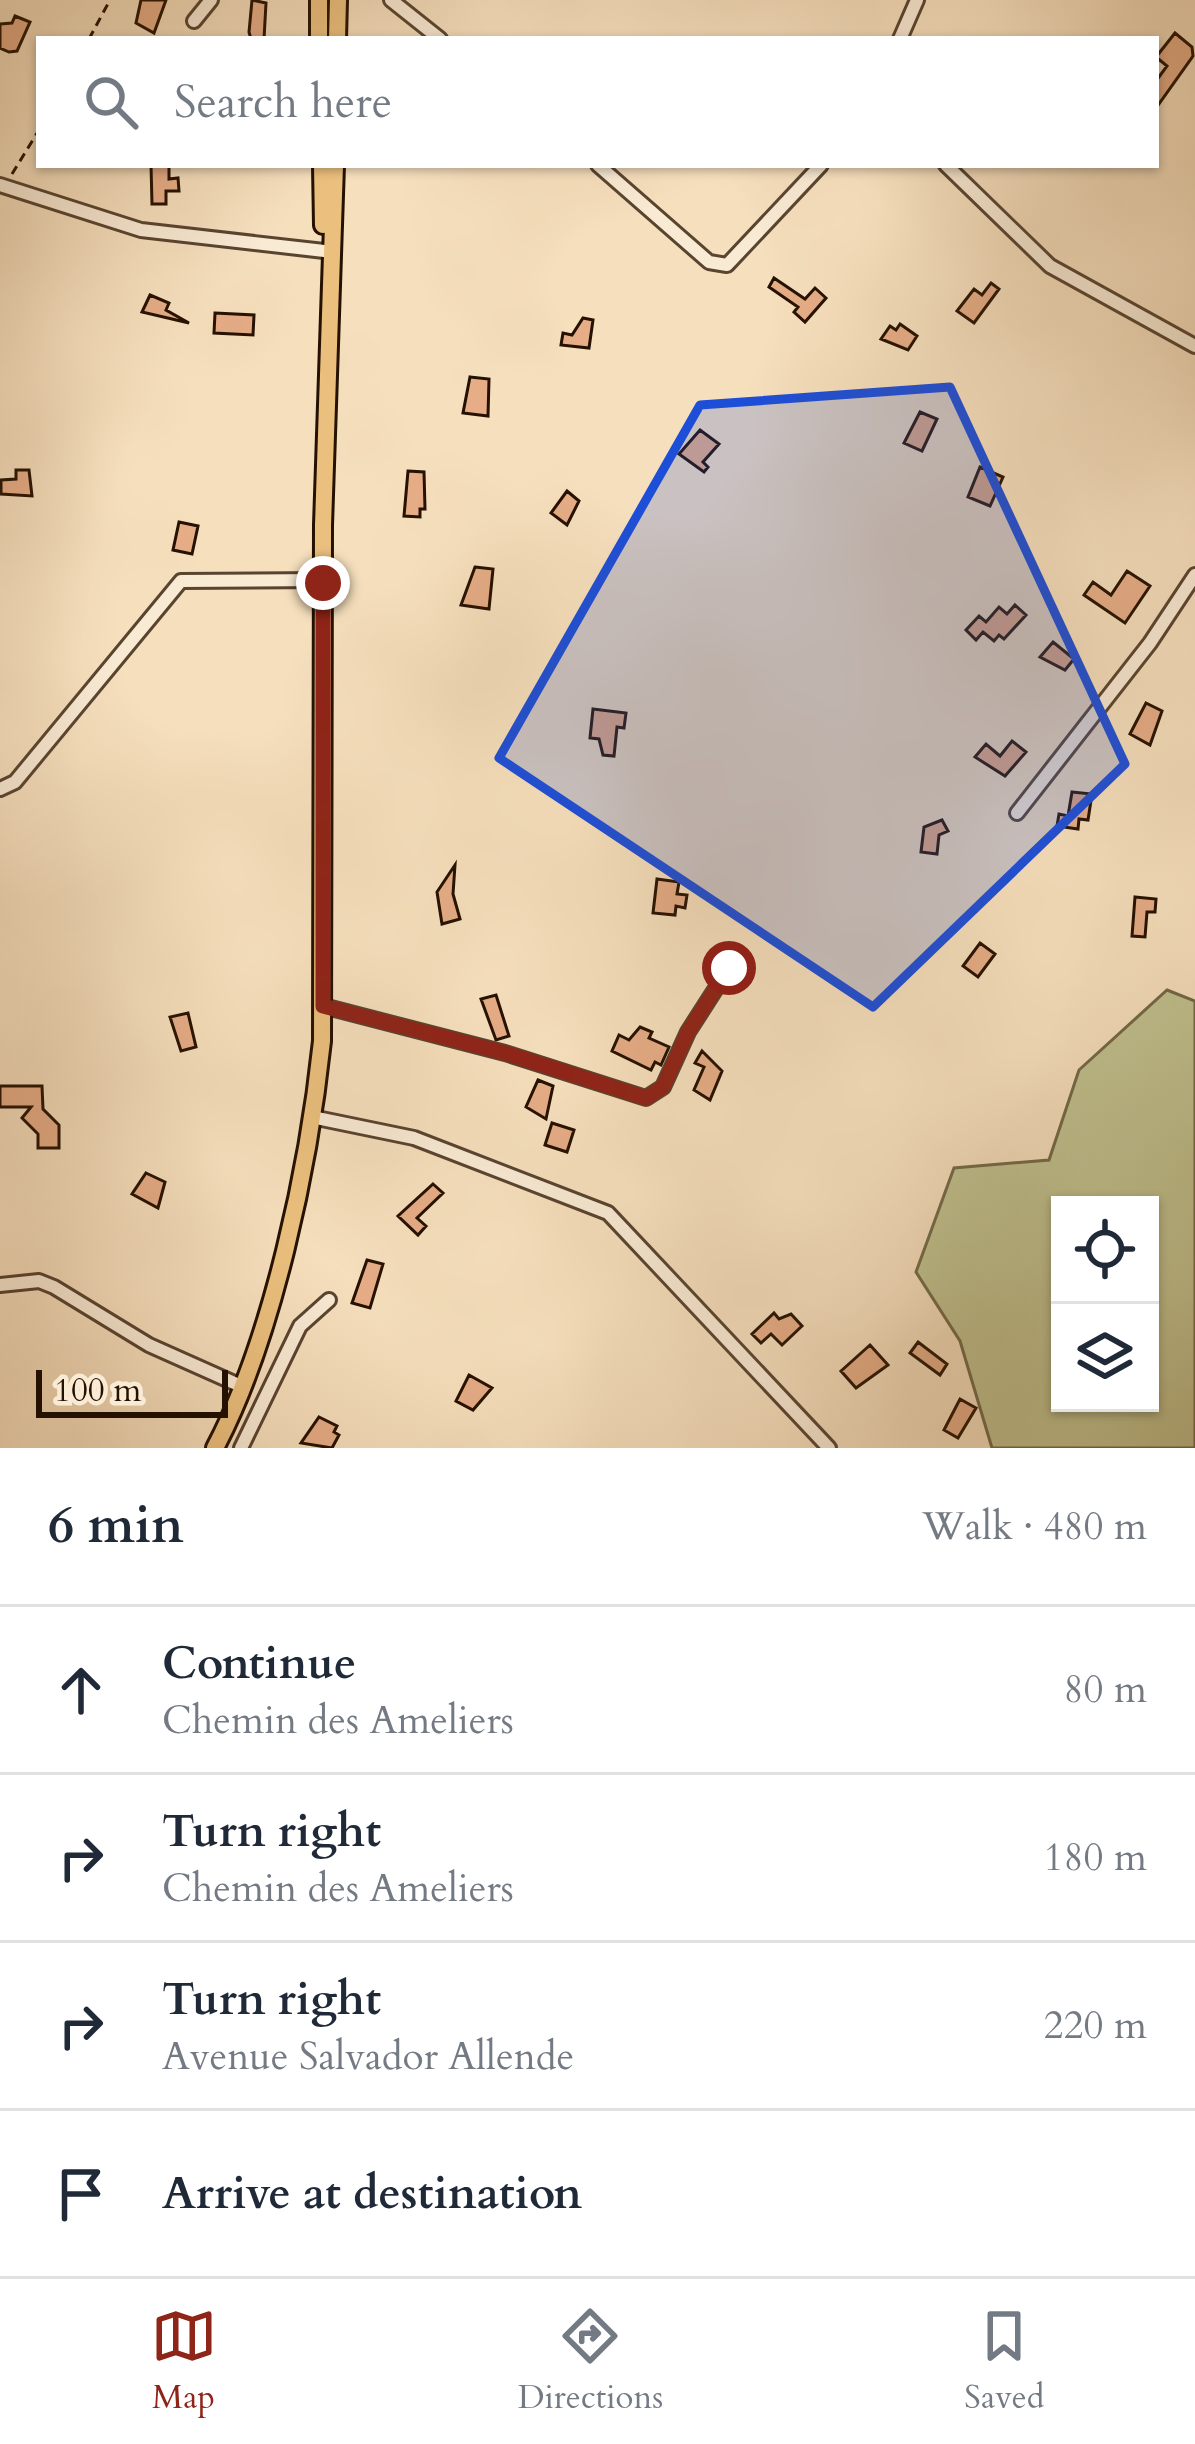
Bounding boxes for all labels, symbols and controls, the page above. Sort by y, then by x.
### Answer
search box [36,36,1159,168]
icon: search [78,69,144,135]
text: Search here [174,72,392,133]
route end [296,556,350,610]
route start [702,941,756,995]
map controls [1051,1196,1159,1412]
button: locate [1051,1196,1159,1304]
button: layers [1051,1304,1159,1412]
scale bar [36,1364,228,1417]
text: 100 m [54,1368,141,1413]
text: 6 min [48,1491,184,1561]
text: Walk · 480 m [922,1500,1147,1553]
text: Continue [162,1633,356,1694]
icon: ahead [48,1657,114,1723]
text: 80 m [1064,1663,1147,1716]
text: Chemin des Ameliers [162,1694,514,1747]
text: Turn right [162,1801,381,1862]
icon: right [48,1825,114,1891]
text: 180 m [1044,1831,1147,1884]
text: Chemin des Ameliers [162,1862,514,1915]
text: Turn right [162,1969,381,2030]
icon: right [48,1993,114,2059]
text: 220 m [1044,1999,1147,2052]
text: Avenue Salvador Allende [162,2030,574,2083]
icon: arrive [48,2161,114,2227]
text: Arrive at destination [162,2163,582,2224]
tab: Map [151,2303,217,2420]
tab: Directions [518,2303,663,2420]
tab: Saved [964,2303,1044,2420]

